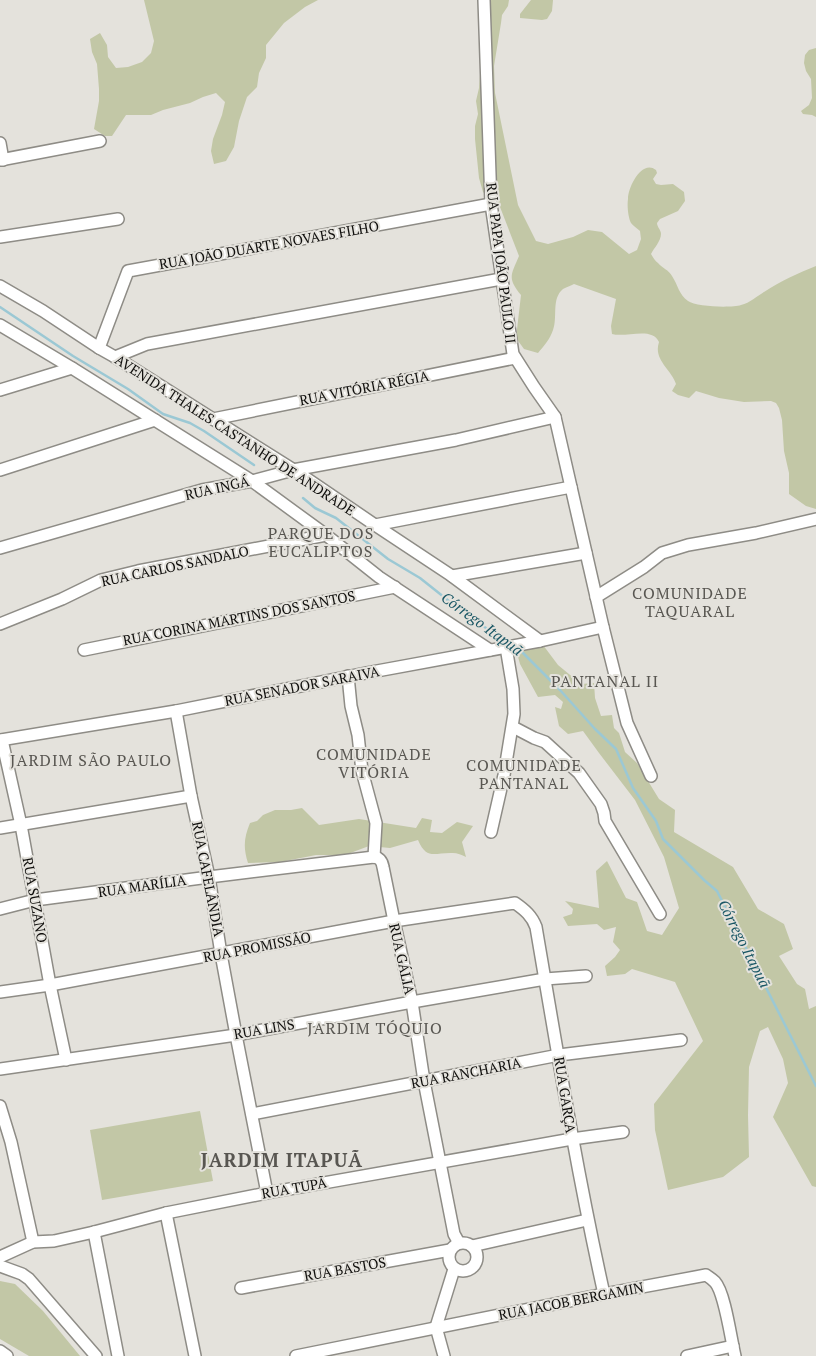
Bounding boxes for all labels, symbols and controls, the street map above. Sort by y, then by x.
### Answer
street label: RUA PAPA JOÃO PAULO II [482,181,521,345]
street label: RUA JOÃO DUARTE NOVAES FILHO [158,216,380,273]
street label: AVENIDA THALES CASTANHO DE ANDRADE [112,350,359,519]
street label: RUA VITÓRIA RÉGIA [298,366,431,409]
street label: RUA INGÁ [183,471,251,504]
district label: PARQUE DOS EUCALIPTOS [268,522,374,562]
street label: RUA CARLOS SANDALO [99,541,250,590]
district label: COMUNIDADE TAQUARAL [632,582,748,622]
street label: RUA CORINA MARTINS DOS SANTOS [121,586,357,649]
water label: Córrego Itapuã [438,587,527,660]
street label: RUA SENADOR SARAIVA [223,661,381,710]
district label: PANTANAL II [551,670,659,692]
district label: COMUNIDADE VITÓRIA [316,743,432,783]
district label: JARDIM SÃO PAULO [10,749,172,771]
district label: COMUNIDADE PANTANAL [466,754,582,794]
street label: RUA CAFELÂNDIA [188,820,229,939]
street label: RUA SUZANO [19,856,52,944]
street label: RUA MARÍLIA [97,870,188,901]
water label: Córrego Itapuã [714,896,776,991]
street label: RUA GÁLIA [385,921,420,997]
street label: RUA PROMISSÃO [201,927,312,966]
street label: RUA LINS [232,1014,296,1043]
district label: JARDIM TÓQUIO [307,1017,443,1039]
street label: RUA RANCHARIA [409,1052,523,1093]
street label: RUA GARÇA [550,1055,581,1135]
district label: JARDIM ITAPUÃ [201,1147,363,1172]
street label: RUA TUPÃ [260,1172,328,1203]
street label: RUA BASTOS [302,1252,387,1285]
street label: RUA JACOB BERGAMIN [497,1277,645,1324]

